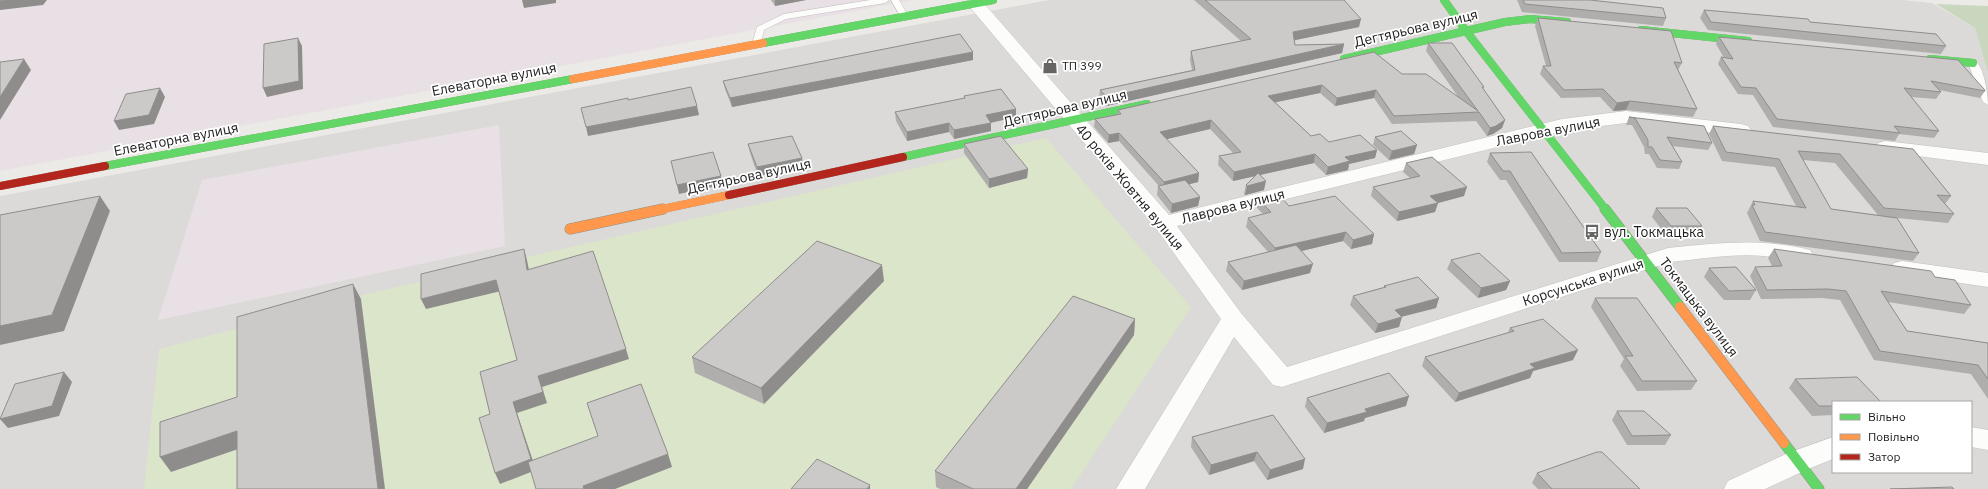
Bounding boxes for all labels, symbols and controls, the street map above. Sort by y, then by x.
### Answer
street label: Дегтярьова вулиця [1352,5,1480,51]
shop icon: ТП 399 [1041,57,1059,75]
street label: Елеваторна вулиця [430,58,558,100]
place label: ТП 399 [1062,58,1102,73]
street label: Дегтярьова вулиця [1001,85,1129,131]
street label: Лаврова вулиця [1494,112,1602,150]
street label: Елеваторна вулиця [112,118,240,160]
street label: 40 років Жовтня вулиця [1072,120,1188,254]
street label: Дегтярьова вулиця [685,154,813,198]
street label: Лаврова вулиця [1179,184,1287,228]
bus stop icon: вул. Токмацька [1583,223,1601,241]
place label: вул. Токмацька [1604,223,1705,241]
street label: Корсунська вулиця [1520,254,1646,310]
street label: Токмацька вулиця [1656,254,1742,360]
legend [1832,401,1972,473]
text: Вільно [1868,409,1906,424]
text: Повільно [1868,429,1920,444]
text: Затор [1868,449,1901,464]

